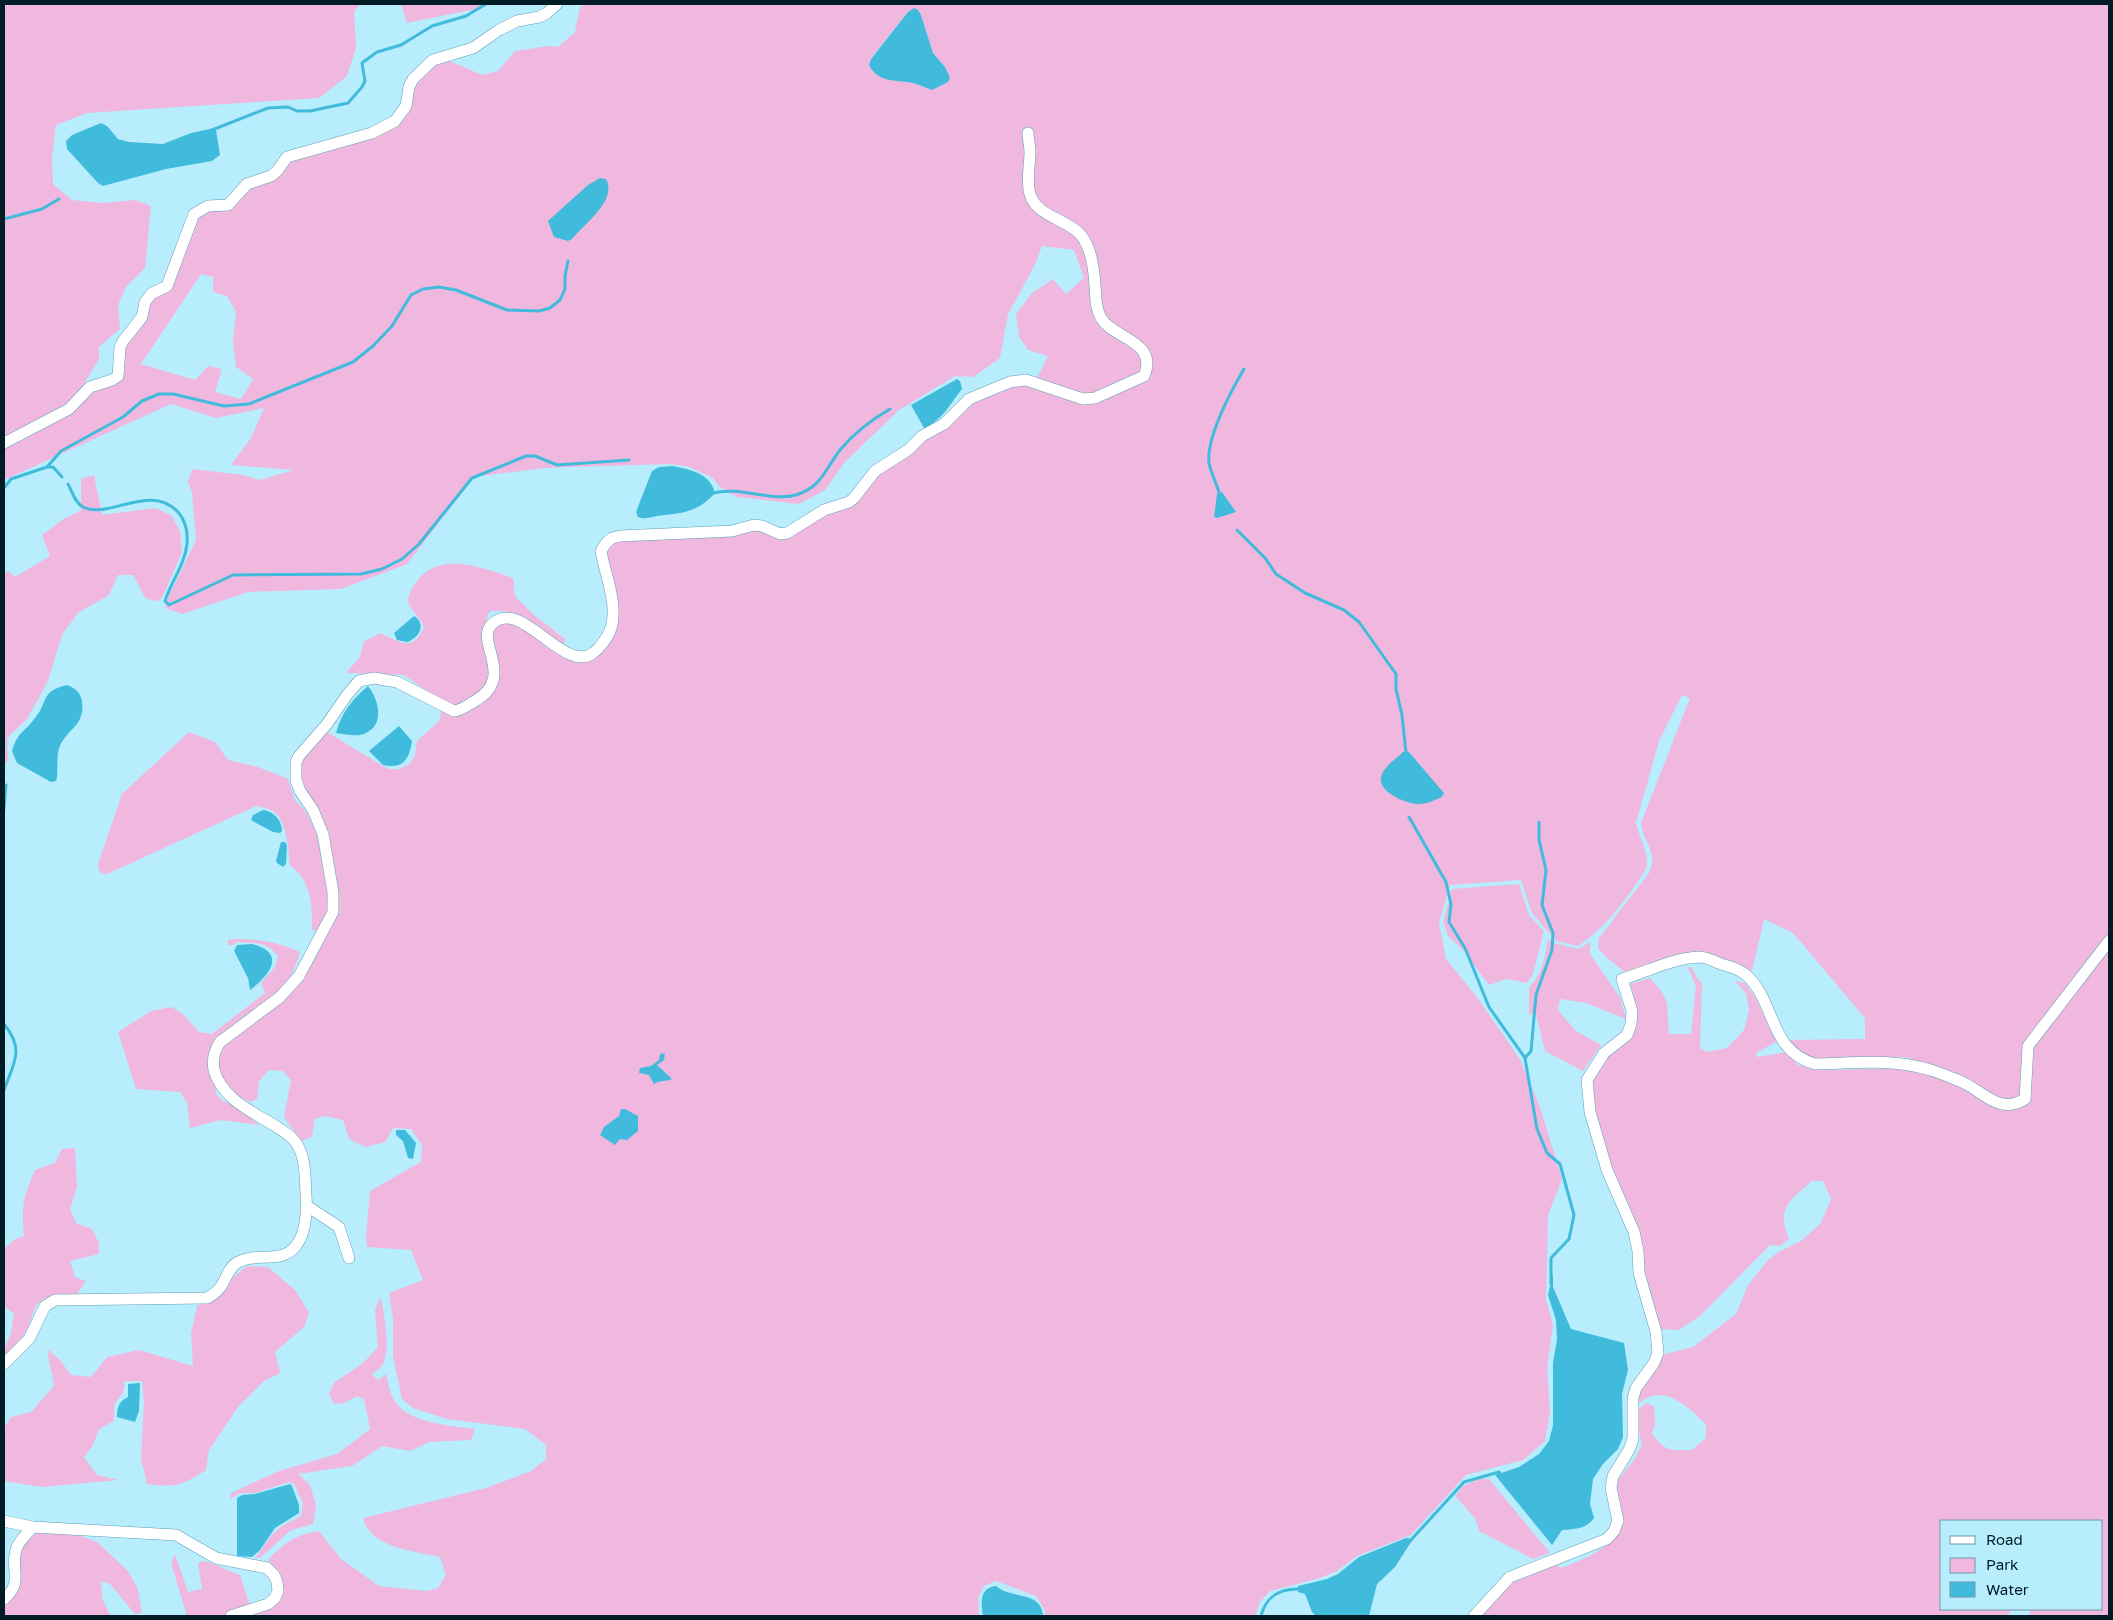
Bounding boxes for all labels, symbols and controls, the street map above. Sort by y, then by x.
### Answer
legend [1940,1520,2103,1610]
text: Road [1986,1530,2023,1548]
text: Park [1986,1555,2019,1573]
text: Water [1986,1580,2029,1598]

